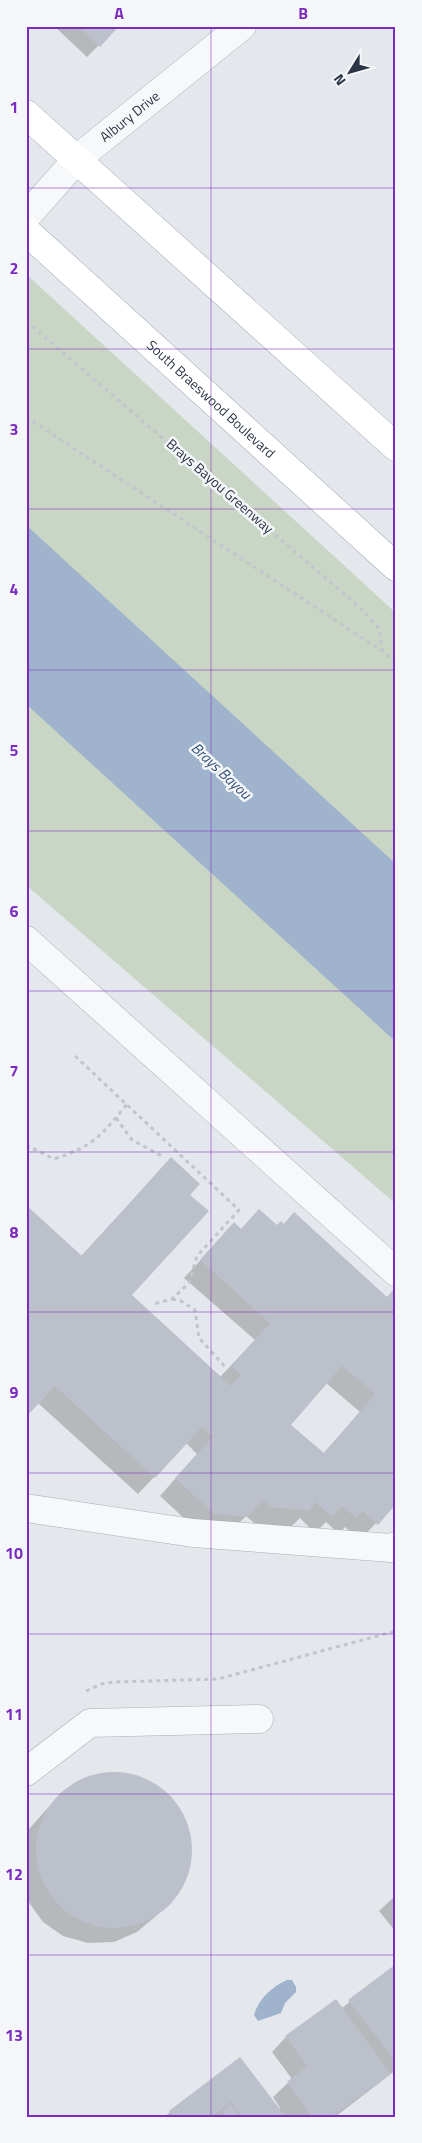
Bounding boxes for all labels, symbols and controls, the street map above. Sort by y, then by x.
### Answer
text: A [114,1,124,25]
text: B [298,1,308,25]
north arrow [324,48,374,98]
text: N [328,70,351,90]
street label: Albury Drive [95,85,164,147]
text: 1 [10,95,18,119]
text: 2 [10,256,18,280]
street label: South Braeswood Boulevard [142,335,280,463]
text: 3 [10,417,18,441]
street label: Brays Bayou Greenway [162,433,279,538]
text: 4 [10,577,19,601]
water label: Brays Bayou [186,737,258,806]
text: 5 [10,738,19,762]
text: 6 [10,899,19,923]
text: 7 [10,1059,18,1083]
text: 8 [10,1220,19,1244]
text: 9 [10,1380,19,1404]
text: 10 [5,1541,23,1565]
text: 11 [5,1702,23,1726]
text: 12 [5,1862,23,1886]
text: 13 [5,2023,23,2047]

